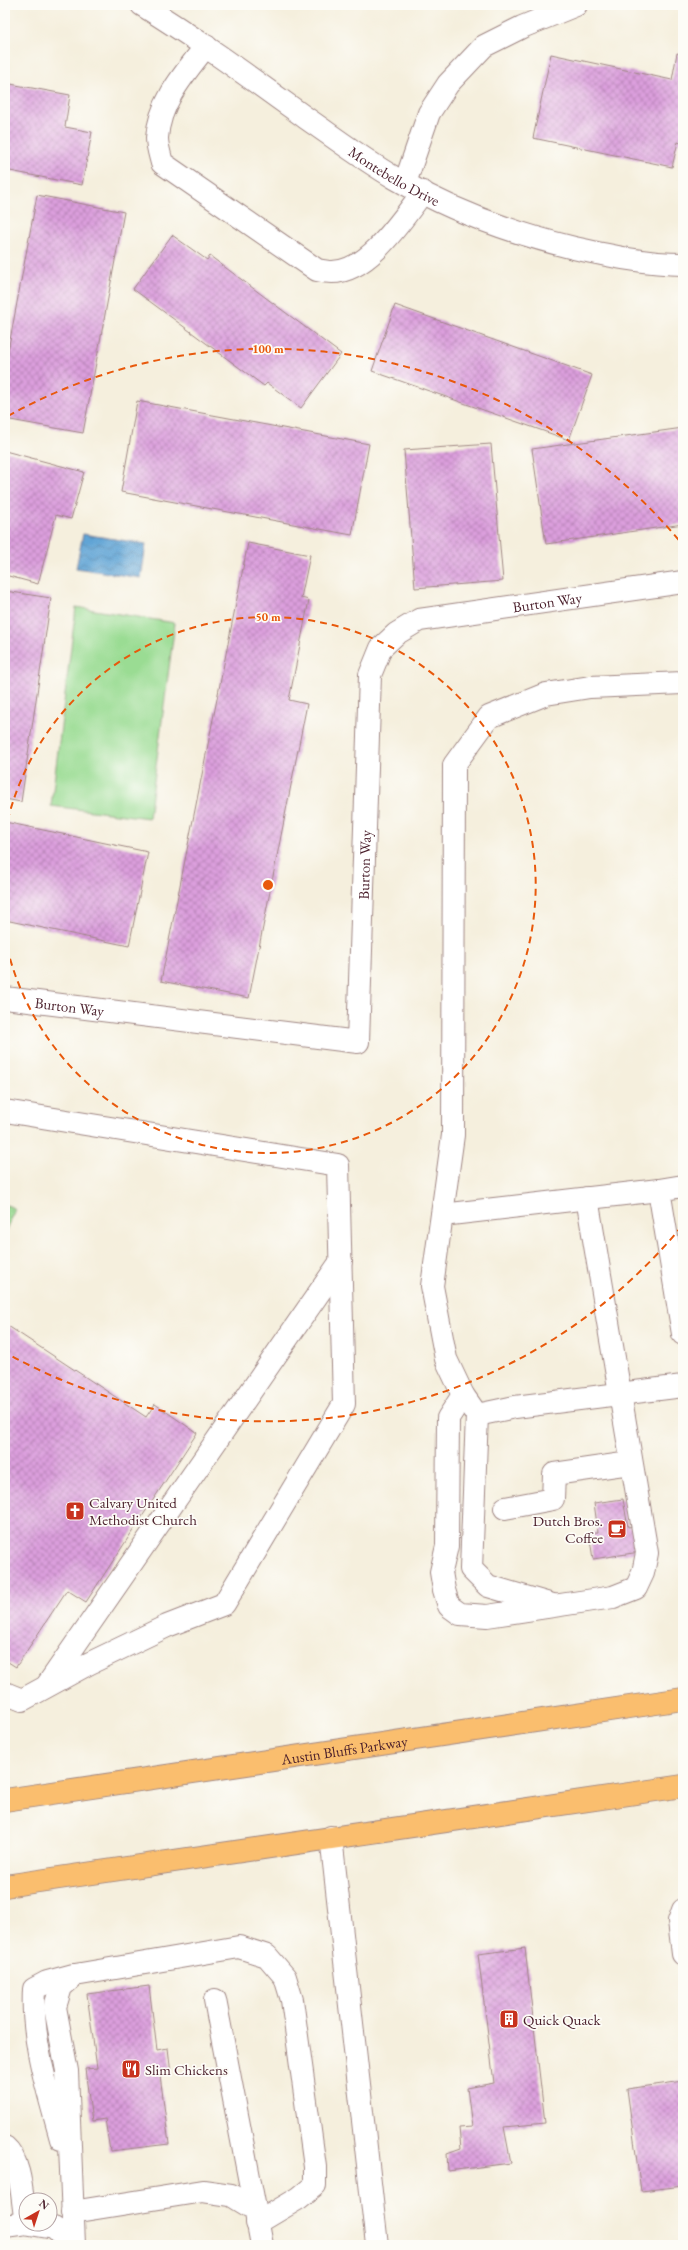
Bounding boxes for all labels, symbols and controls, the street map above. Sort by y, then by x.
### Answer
street label: Montebello Drive [345,142,443,210]
text: 100 m [252,341,284,357]
street label: Burton Way [511,587,583,616]
text: 50 m [255,609,281,625]
street label: Burton Way [353,829,374,900]
centre of rings [261,878,275,892]
street label: Burton Way [34,992,106,1020]
place label: Calvary United Methodist Church [89,1493,197,1529]
church icon: Calvary United Methodist Church [64,1500,86,1522]
place label: Dutch Bros. Coffee [533,1511,603,1547]
cafe icon: Dutch Bros. Coffee [606,1518,628,1540]
street label: Austin Bluffs Parkway [279,1731,409,1768]
building icon: Quick Quack [498,2008,520,2030]
place label: Quick Quack [523,2010,602,2029]
restaurant icon: Slim Chickens [120,2058,142,2080]
place label: Slim Chickens [145,2060,228,2079]
north arrow [18,2192,58,2232]
text: N [36,2196,52,2213]

